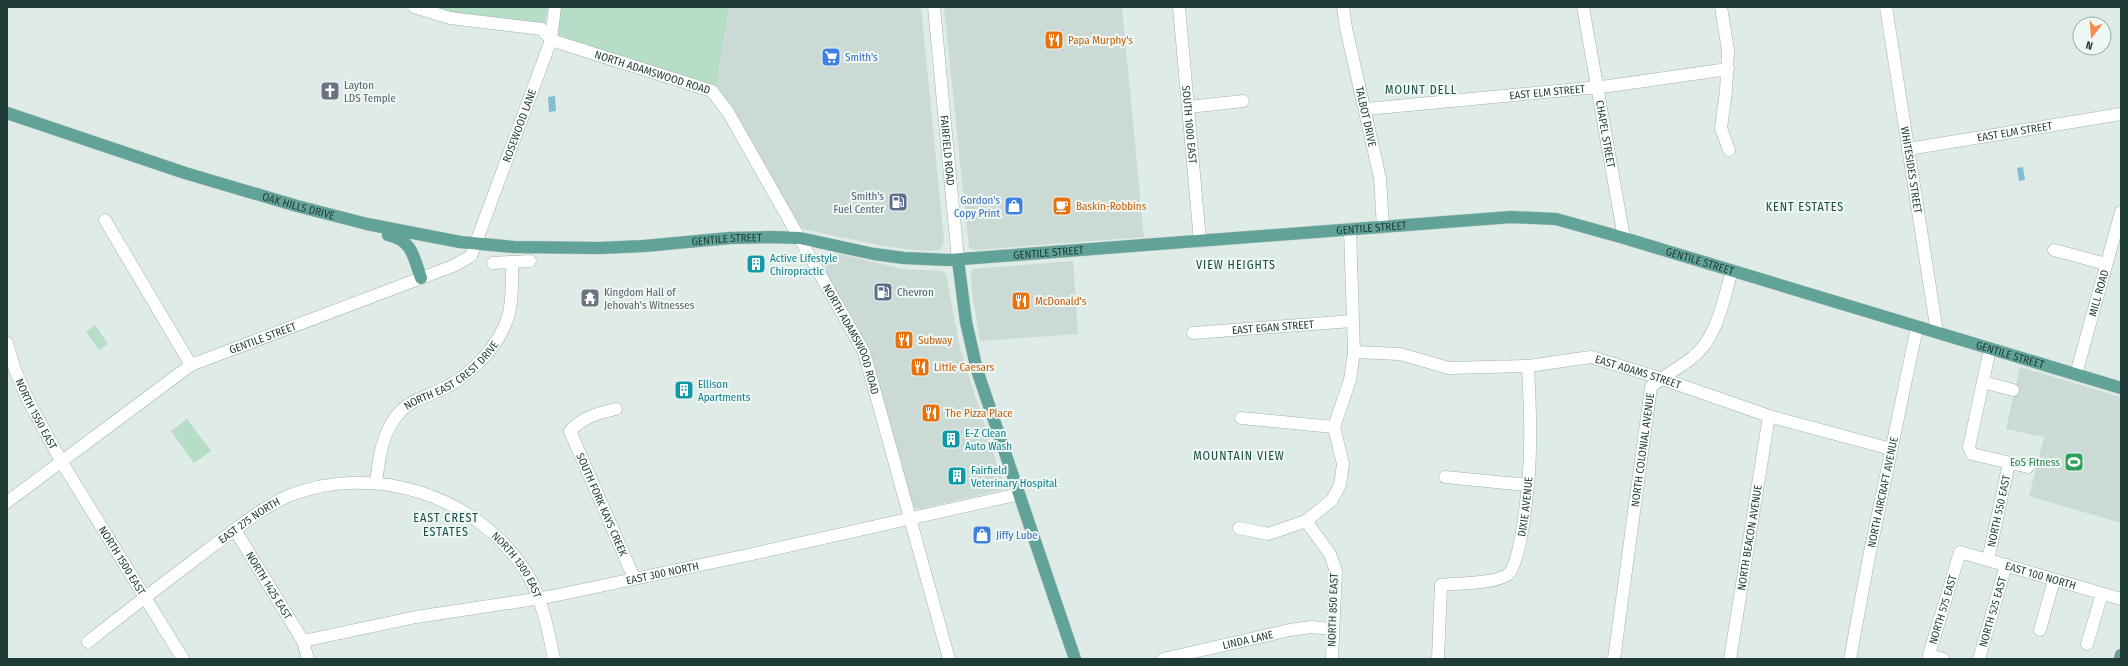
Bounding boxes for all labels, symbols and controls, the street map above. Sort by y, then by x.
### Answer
north arrow [2072,16,2112,56]
restaurant icon: Papa Murphy's [1043,29,1065,51]
place label: Papa Murphy's [1068,34,1133,47]
text: N [2084,38,2094,52]
supermarket icon: Smith's [820,46,842,68]
street label: NORTH ADAMSWOOD ROAD [593,48,712,97]
place label: Smith's [845,51,878,64]
place label: Layton LDS Temple [344,79,396,105]
church icon: Layton LDS Temple [319,80,341,102]
street label: EAST ELM STREET [1509,82,1587,102]
district label: MOUNT DELL [1385,83,1457,97]
street label: SOUTH 1000 EAST [1180,85,1200,165]
street label: TALBOT DRIVE [1353,85,1379,148]
street label: ROSEWOOD LANE [500,87,539,164]
street label: CHAPEL STREET [1593,99,1618,170]
street label: FAIRFIELD ROAD [938,115,957,186]
street label: EAST ELM STREET [1976,119,2054,144]
street label: WHITESIDES STREET [1898,126,1925,215]
street label: OAK HILLS DRIVE [261,190,336,222]
place label: Smith's Fuel Center [834,190,884,216]
fuel station icon: Smith's Fuel Center [887,191,909,213]
place label: Gordon's Copy Print [954,194,1000,220]
shop icon: Gordon's Copy Print [1003,195,1025,217]
cafe icon: Baskin-Robbins [1051,195,1073,217]
place label: Baskin-Robbins [1076,200,1147,213]
district label: KENT ESTATES [1766,200,1844,214]
street label: GENTILE STREET [1336,218,1408,237]
street label: GENTILE STREET [691,231,763,248]
street label: GENTILE STREET [1013,243,1085,262]
street label: GENTILE STREET [1664,245,1737,278]
place label: Active Lifestyle Chiropractic [770,252,838,278]
building icon: Active Lifestyle Chiropractic [745,253,767,275]
district label: VIEW HEIGHTS [1196,258,1276,272]
street label: MILL ROAD [2086,268,2111,318]
fuel station icon: Chevron [872,281,894,303]
street label: NORTH ADAMSWOOD ROAD [820,282,882,396]
place label: Kingdom Hall of Jehovah's Witnesses [604,286,695,312]
place label: Chevron [897,286,934,299]
temple icon: Kingdom Hall of Jehovah's Witnesses [579,287,601,309]
restaurant icon: McDonald's [1010,290,1032,312]
place label: McDonald's [1035,295,1087,308]
street label: EAST EGAN STREET [1231,317,1315,337]
street label: GENTILE STREET [227,319,299,356]
restaurant icon: Subway [893,329,915,351]
place label: Subway [918,334,952,347]
street label: NORTH EAST CREST DRIVE [401,338,501,412]
street label: GENTILE STREET [1975,338,2047,371]
street label: EAST ADAMS STREET [1594,352,1684,392]
restaurant icon: Little Caesars [909,356,931,378]
place label: Little Caesars [934,361,995,374]
street label: NORTH 1550 EAST [13,377,60,452]
place label: Ellison Apartments [698,378,751,404]
building icon: Ellison Apartments [673,379,695,401]
street label: NORTH COLONIAL AVENUE [1628,392,1657,508]
restaurant icon: The Pizza Place [920,402,942,424]
place label: The Pizza Place [945,407,1013,420]
place label: E-Z Clean Auto Wash [965,427,1012,453]
building icon: E-Z Clean Auto Wash [940,428,962,450]
street label: NORTH AIRCRAFT AVENUE [1865,436,1900,549]
district label: MOUNTAIN VIEW [1193,449,1285,463]
street label: SOUTH FORK KAYS CREEK [574,451,630,558]
sports icon: EoS Fitness [2063,451,2085,473]
place label: EoS Fitness [2010,456,2060,469]
place label: Fairfield Veterinary Hospital [971,464,1057,490]
building icon: Fairfield Veterinary Hospital [946,465,968,487]
street label: NORTH 550 EAST [1984,473,2013,548]
street label: DIXIE AVENUE [1515,476,1535,538]
street label: NORTH BEACON AVENUE [1735,484,1764,591]
street label: EAST 275 NORTH [216,495,282,546]
district label: EAST CREST ESTATES [413,511,479,539]
street label: NORTH 1500 EAST [96,524,149,598]
shop icon: Jiffy Lube [971,524,993,546]
street label: NORTH 1300 EAST [489,529,545,600]
place label: Jiffy Lube [996,529,1038,542]
street label: NORTH 1425 EAST [243,549,295,622]
street label: EAST 300 NORTH [625,559,700,587]
street label: EAST 100 NORTH [2003,559,2078,592]
street label: NORTH 850 EAST [1325,572,1341,647]
street label: NORTH 575 EAST [1926,572,1960,646]
street label: NORTH 525 EAST [1976,574,2009,649]
street label: LINDA LANE [1221,628,1274,652]

